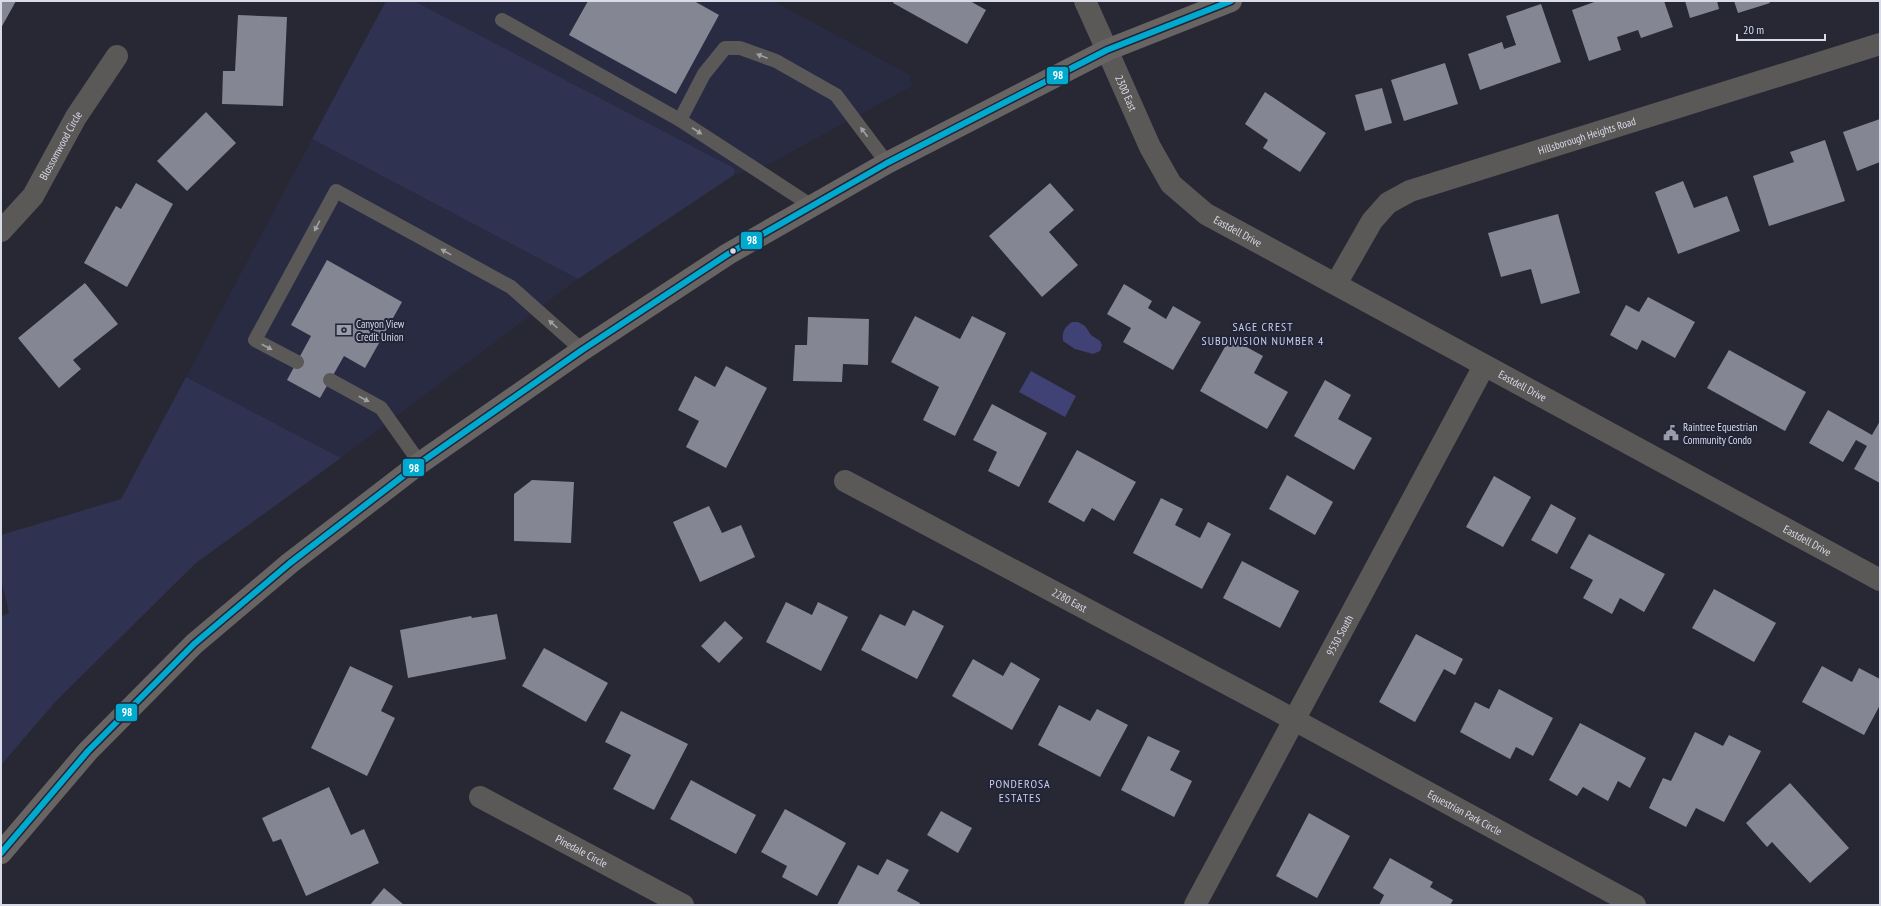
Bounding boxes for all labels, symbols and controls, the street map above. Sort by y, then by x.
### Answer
scale bar [1737,16,1825,42]
text: 20 m [1743,22,1764,37]
one-way arrow [755,52,767,58]
line badge: 98 [1046,66,1069,85]
text: 98 [1053,68,1063,82]
street label: 2300 East [1112,73,1140,113]
street label: Blossomwood Circle [36,108,85,182]
street label: Hillsborough Heights Road [1536,114,1638,158]
one-way arrow [860,126,868,137]
one-way arrow [692,127,702,135]
street label: Eastdell Drive [1211,213,1265,250]
one-way arrow [314,220,321,231]
line badge: 98 [740,231,763,250]
text: 98 [747,233,757,247]
unlabelled marker [728,246,738,256]
one-way arrow [441,248,452,255]
place label: Canyon View Credit Union [356,317,405,344]
district label: SAGE CREST SUBDIVISION NUMBER 4 [1202,319,1324,348]
one-way arrow [548,320,558,329]
bank icon: Canyon View Credit Union [335,321,353,339]
one-way arrow [261,343,273,350]
street label: Eastdell Drive [1496,367,1549,405]
one-way arrow [358,396,370,402]
place label: Raintree Equestrian Community Condo [1683,420,1758,447]
public building icon: Raintree Equestrian Community Condo [1662,424,1680,442]
line badge: 98 [402,458,425,477]
text: 98 [409,461,419,475]
street label: Eastdell Drive [1781,522,1834,559]
street label: 2280 East [1049,585,1089,615]
street label: 9530 South [1323,612,1356,658]
line badge: 98 [115,703,138,722]
text: 98 [122,705,132,719]
district label: PONDEROSA ESTATES [989,776,1051,805]
street label: Equestrian Park Circle [1425,787,1505,839]
street label: Pinedale Circle [553,831,610,871]

